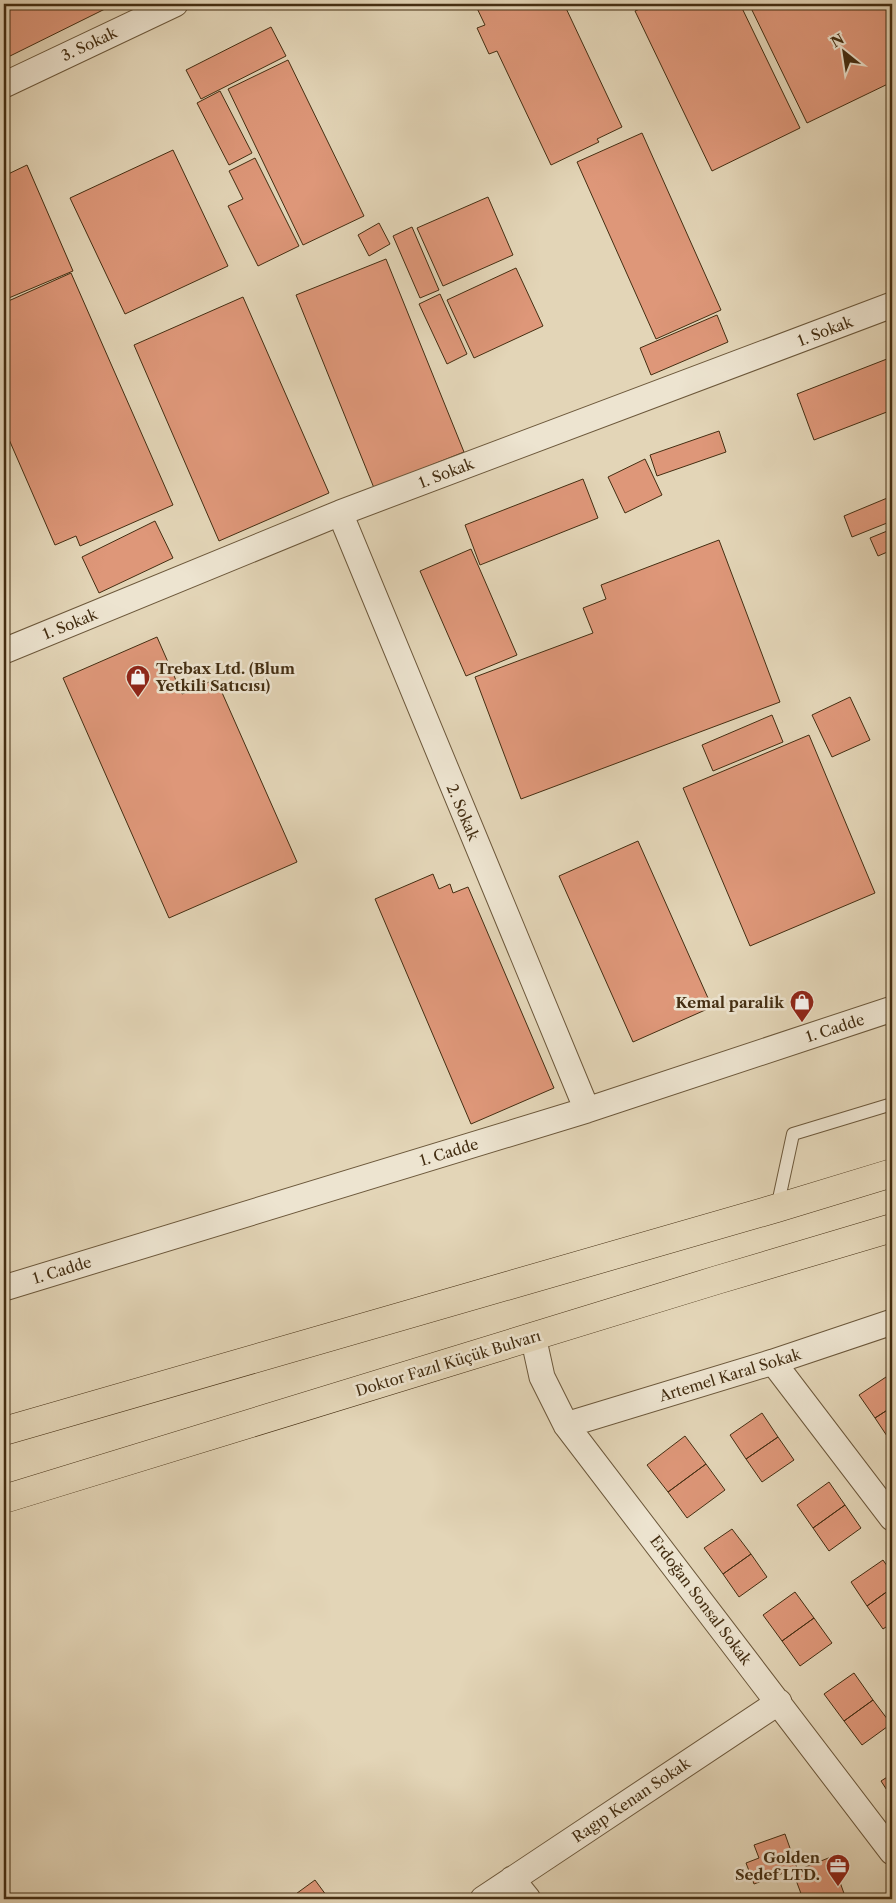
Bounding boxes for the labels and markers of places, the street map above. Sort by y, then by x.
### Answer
place label: Trebax Ltd. (Blum Yetkili Satıcısı) [155,659,295,695]
shop icon: Trebax Ltd. (Blum Yetkili Satıcısı) [125,664,151,698]
shop icon: Kemal paralik [789,989,815,1023]
place label: Kemal paralik [676,993,785,1012]
place label: Golden Sedef LTD. [735,1848,821,1884]
office icon: Golden Sedef LTD. [825,1853,851,1887]

